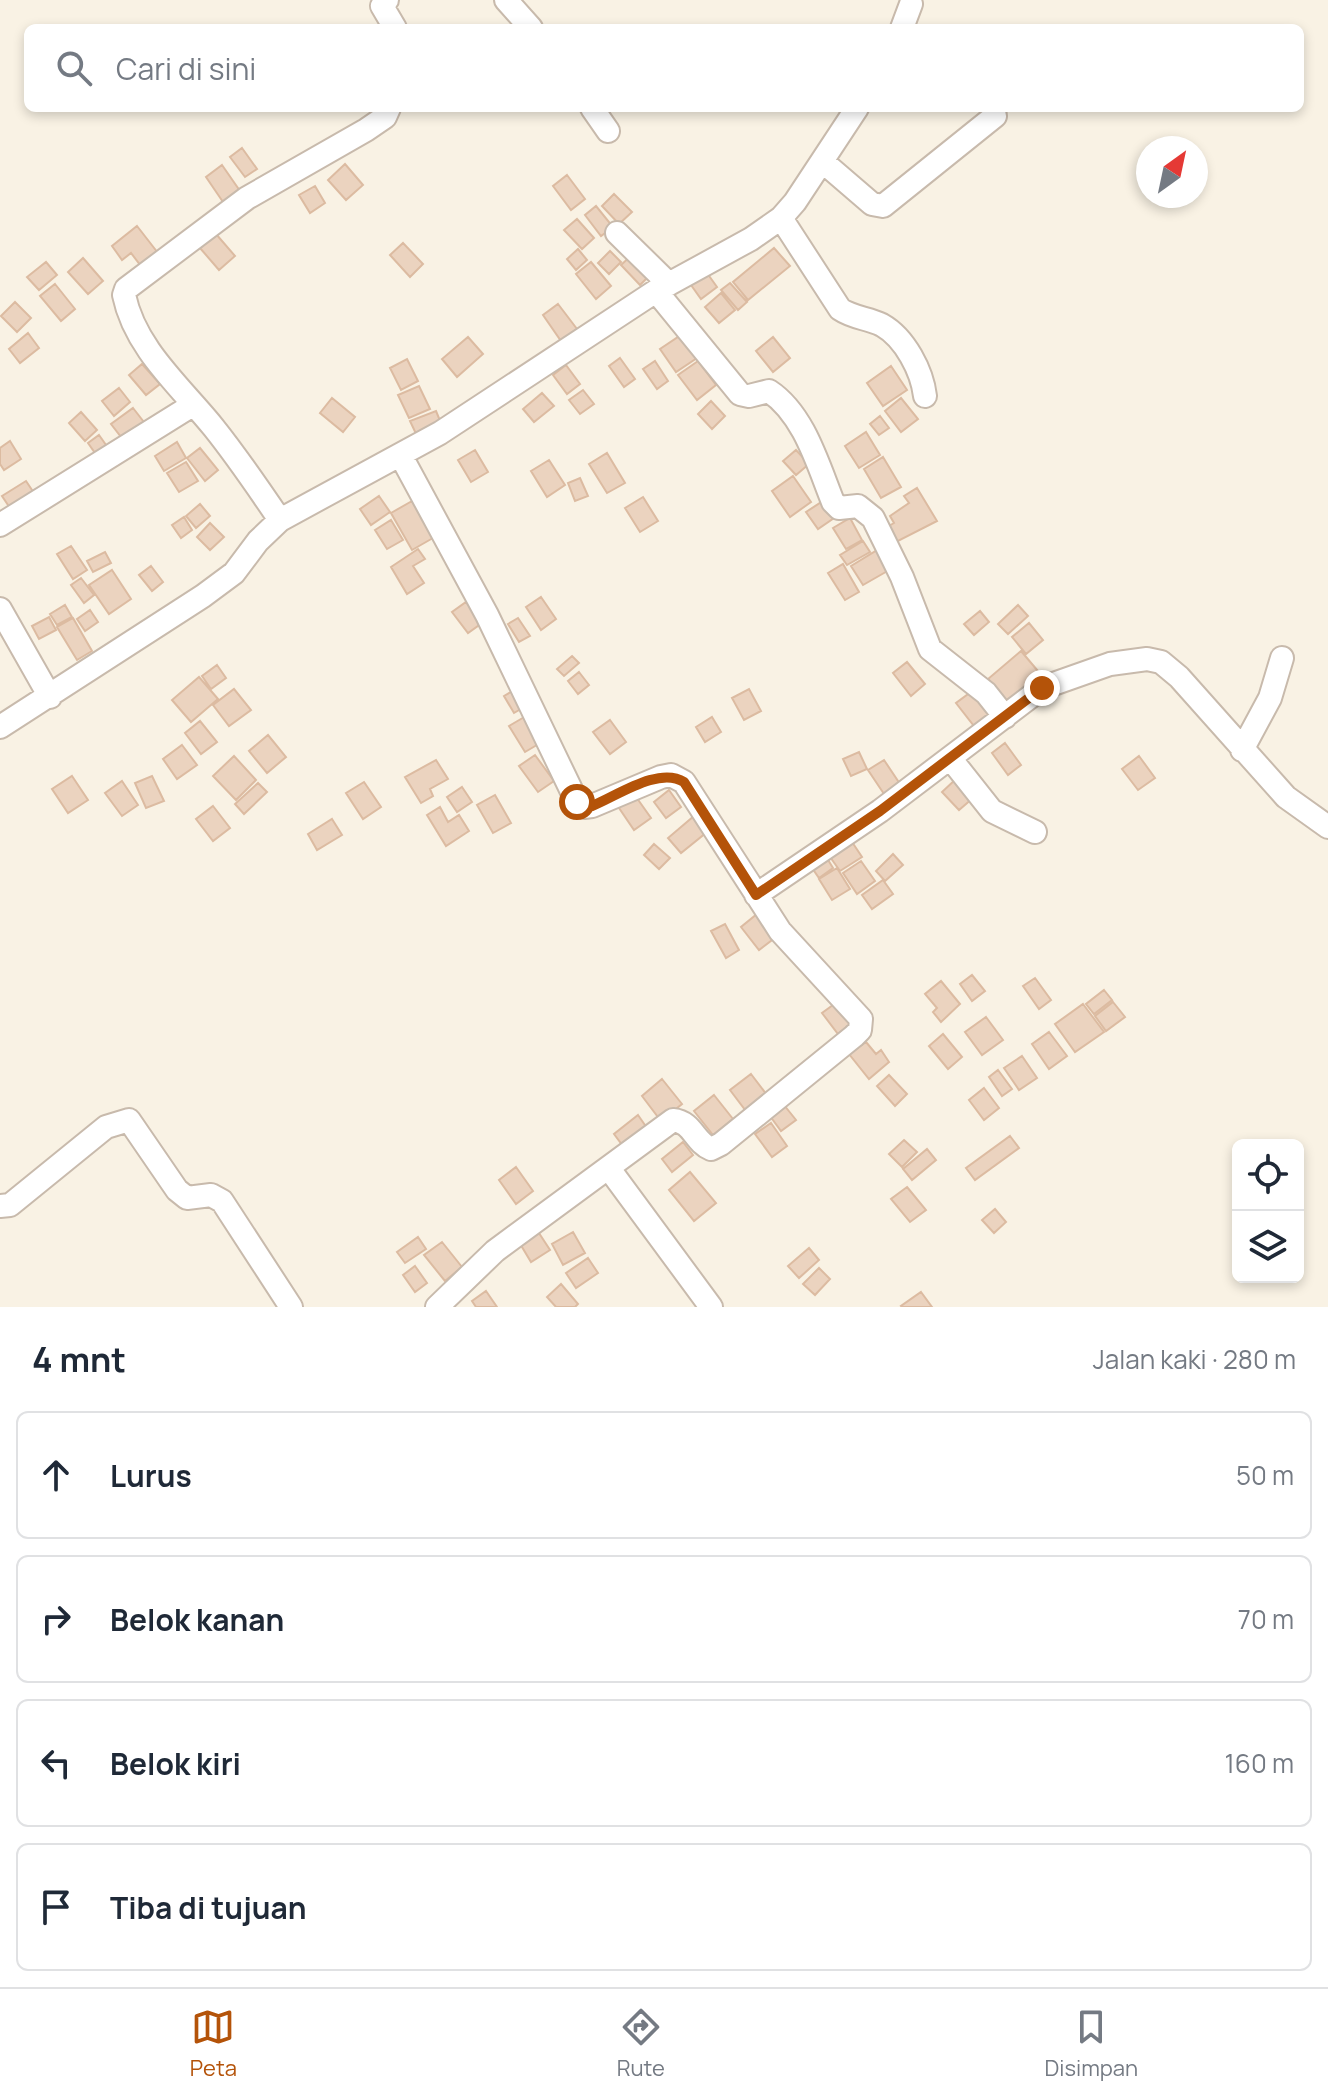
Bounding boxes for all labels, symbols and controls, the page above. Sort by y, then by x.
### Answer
search box [24,24,1304,112]
icon: search [52,46,96,90]
text: Cari di sini [116,48,256,89]
north arrow [1136,136,1208,208]
route end [1024,670,1060,706]
route start [559,784,595,820]
map controls [1232,1139,1304,1283]
button: locate [1232,1139,1304,1211]
button: layers [1232,1211,1304,1283]
text: 4 mnt [32,1336,126,1382]
text: Jalan kaki · 280 m [1093,1341,1296,1377]
icon: ahead [34,1453,78,1497]
text: Lurus [110,1455,192,1496]
text: 50 m [1236,1457,1294,1493]
icon: right [34,1597,78,1641]
text: Belok kanan [110,1599,284,1640]
text: 70 m [1238,1601,1294,1637]
icon: left [34,1741,78,1785]
text: Belok kiri [110,1743,241,1784]
text: 160 m [1225,1745,1294,1781]
icon: arrive [34,1885,78,1929]
text: Tiba di tujuan [110,1887,307,1928]
tab: Peta [190,2005,237,2083]
tab: Rute [617,2005,665,2083]
tab: Disimpan [1045,2005,1138,2083]

